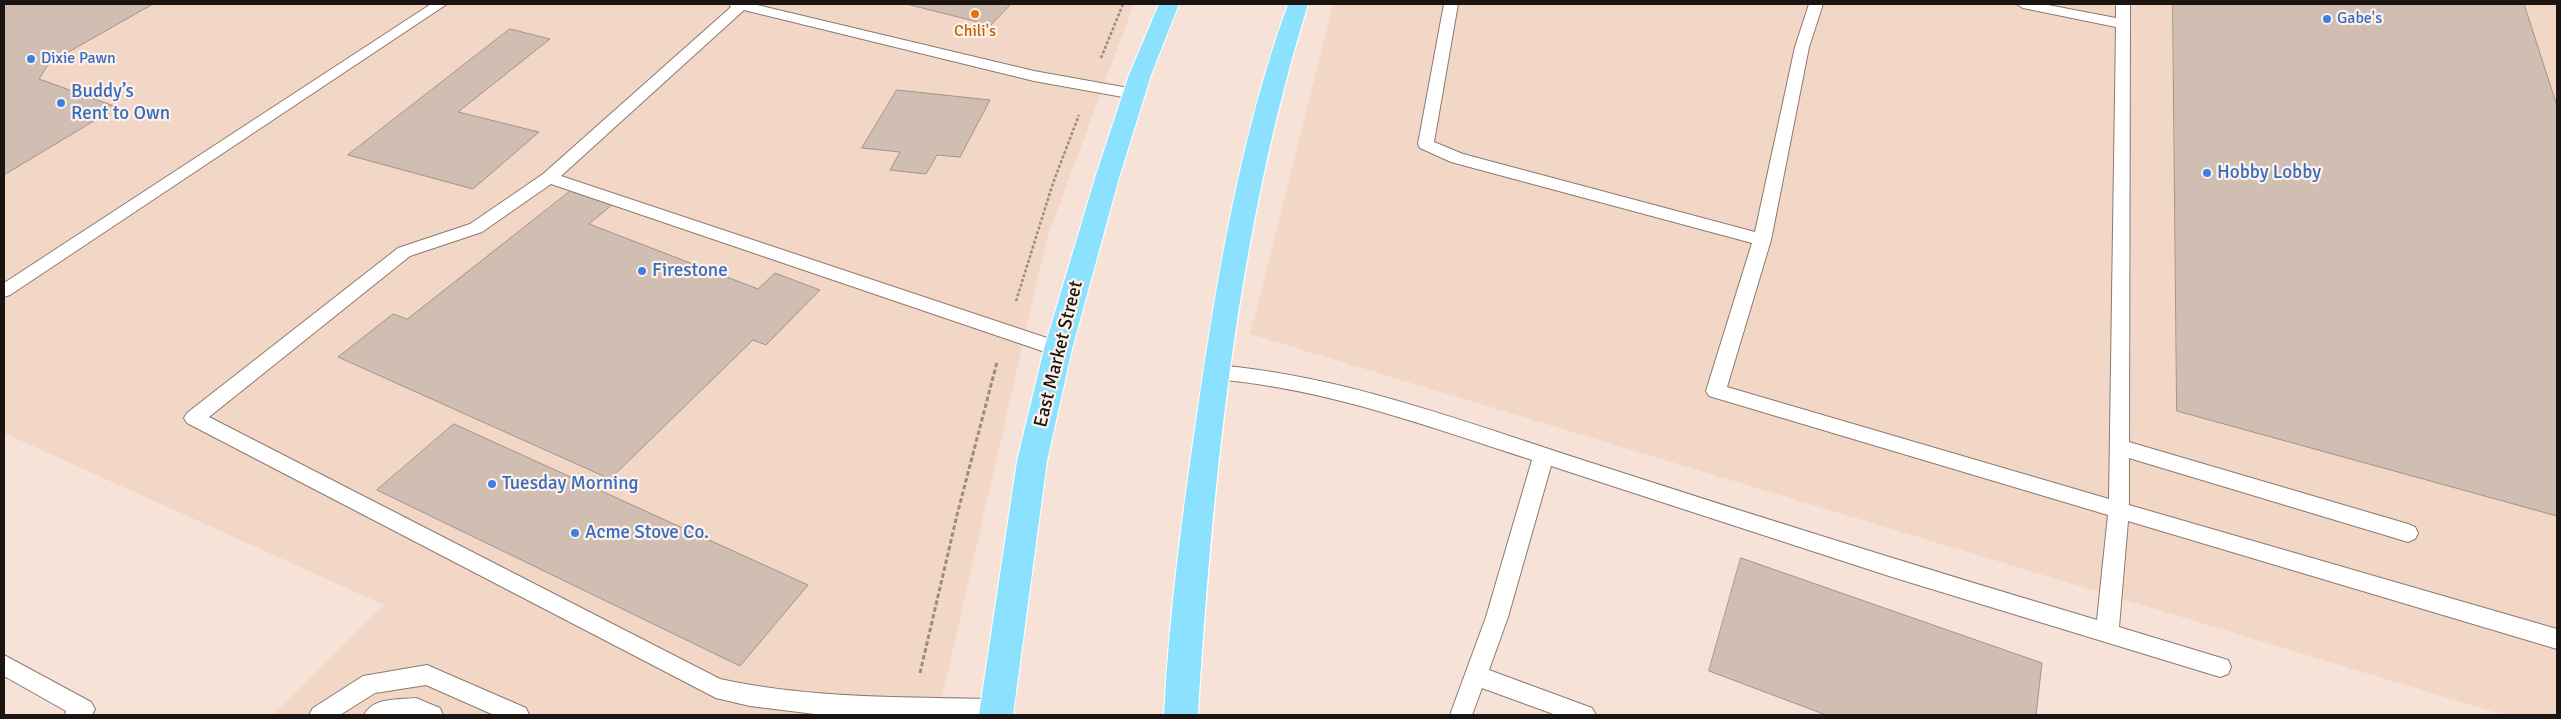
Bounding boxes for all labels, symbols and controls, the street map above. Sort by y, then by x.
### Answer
marker: Chili's [969,8,981,20]
place label: Gabe's [2337,9,2382,29]
marker: Gabe's [2321,13,2333,25]
place label: Chili's [954,22,996,42]
place label: Dixie Pawn [41,49,116,69]
marker: Dixie Pawn [25,53,37,65]
place label: Buddy’s Rent to Own [71,81,170,125]
marker: Buddy’s Rent to Own [55,97,67,109]
place label: Hobby Lobby [2217,162,2321,184]
marker: Hobby Lobby [2201,167,2213,179]
place label: Firestone [652,260,728,282]
marker: Firestone [636,265,648,277]
street label: East Market Street [1030,278,1088,430]
place label: Tuesday Morning [502,473,639,495]
marker: Tuesday Morning [486,478,498,490]
place label: Acme Stove Co. [585,522,709,544]
marker: Acme Stove Co. [569,527,581,539]

